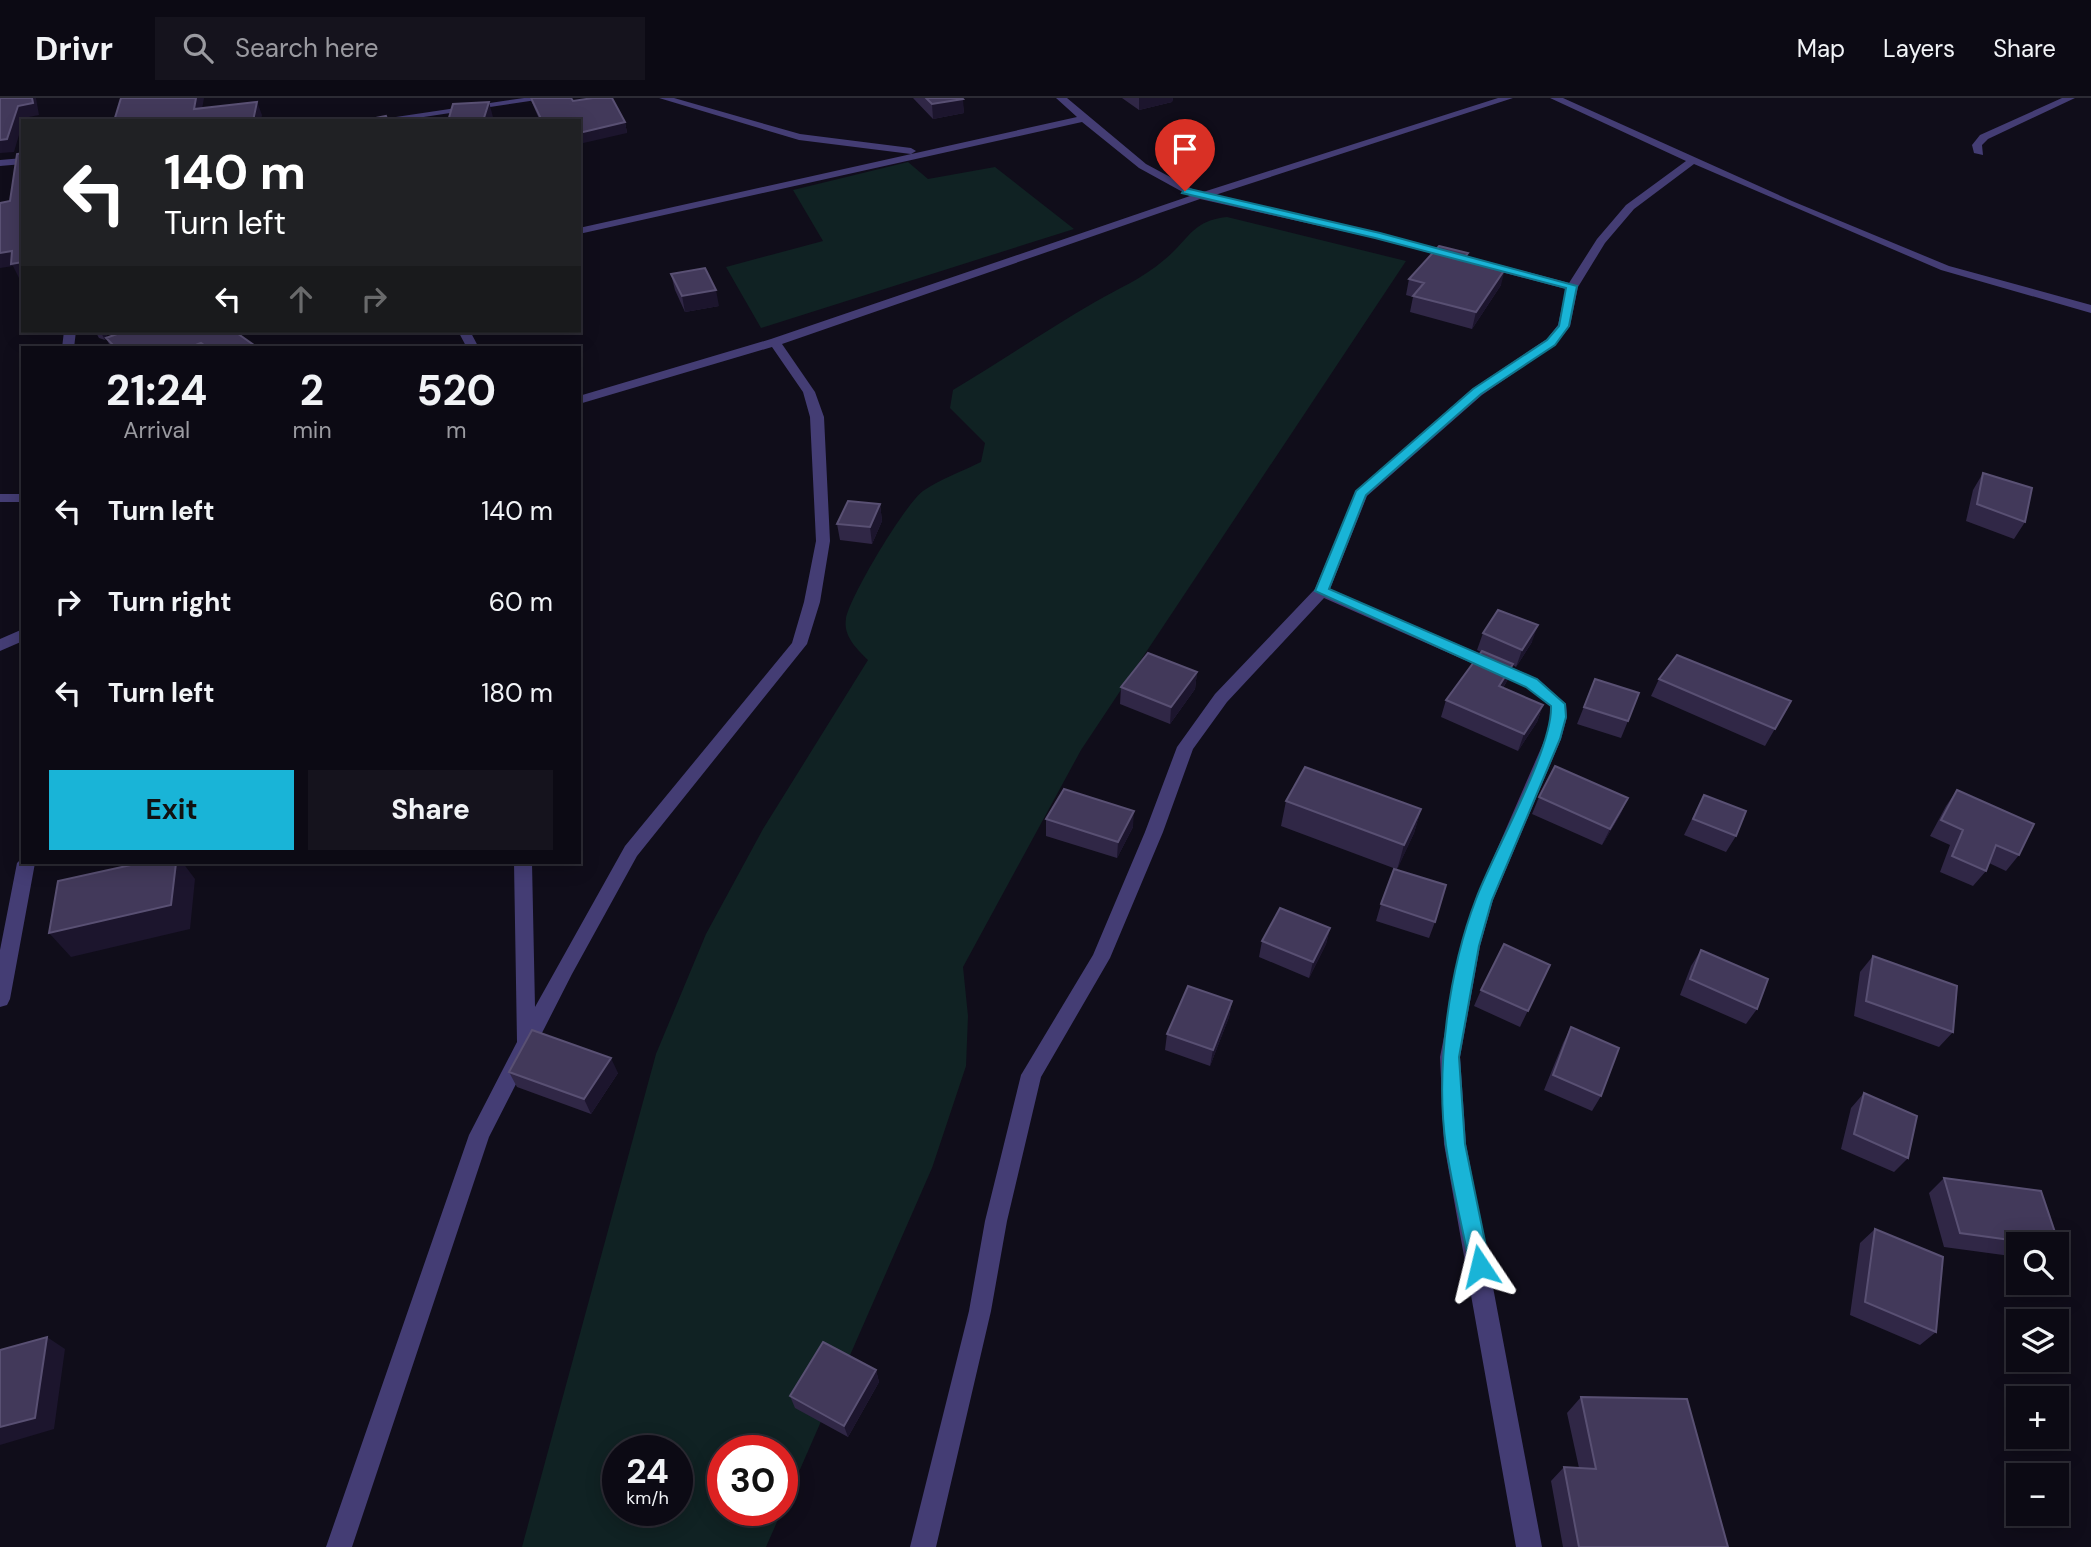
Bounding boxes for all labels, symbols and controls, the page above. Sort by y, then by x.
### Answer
search box [155,17,645,80]
text: Drivr [35,27,113,70]
icon: search [179,29,217,67]
text: Search here [235,31,378,65]
text: Map [1797,33,1845,64]
text: Layers [1883,33,1955,64]
text: Share [1993,33,2056,64]
pin [1155,119,1215,191]
icon: arrive [1166,130,1204,168]
text: 140 m [164,140,306,204]
icon: left [49,147,140,238]
text: Turn left [164,202,286,244]
icon: left [209,280,247,318]
icon: ahead [282,280,320,318]
icon: right [355,280,393,318]
text: 21:24 [106,363,207,418]
text: 2 [300,363,324,418]
text: 520 [417,363,496,418]
text: Arrival [123,415,190,445]
text: min [292,415,332,445]
text: m [446,415,467,445]
icon: left [49,492,87,530]
text: Turn left [108,494,215,528]
text: 140 m [481,494,553,528]
icon: right [49,583,87,621]
text: Turn right [108,585,232,619]
text: 60 m [489,585,553,619]
icon: left [49,674,87,712]
text: Turn left [108,676,215,710]
text: 180 m [481,676,553,710]
button: Exit [49,770,294,850]
button: Share [308,770,553,850]
position arrow [1443,1229,1517,1303]
map controls [2006,1232,2069,1526]
button: search [2006,1232,2069,1295]
button: layers [2006,1309,2069,1372]
button: + [2006,1386,2069,1449]
speed limit sign: 30 [707,1435,798,1526]
text: 24 [626,1448,669,1494]
button: − [2006,1463,2069,1526]
text: km/h [626,1486,669,1510]

